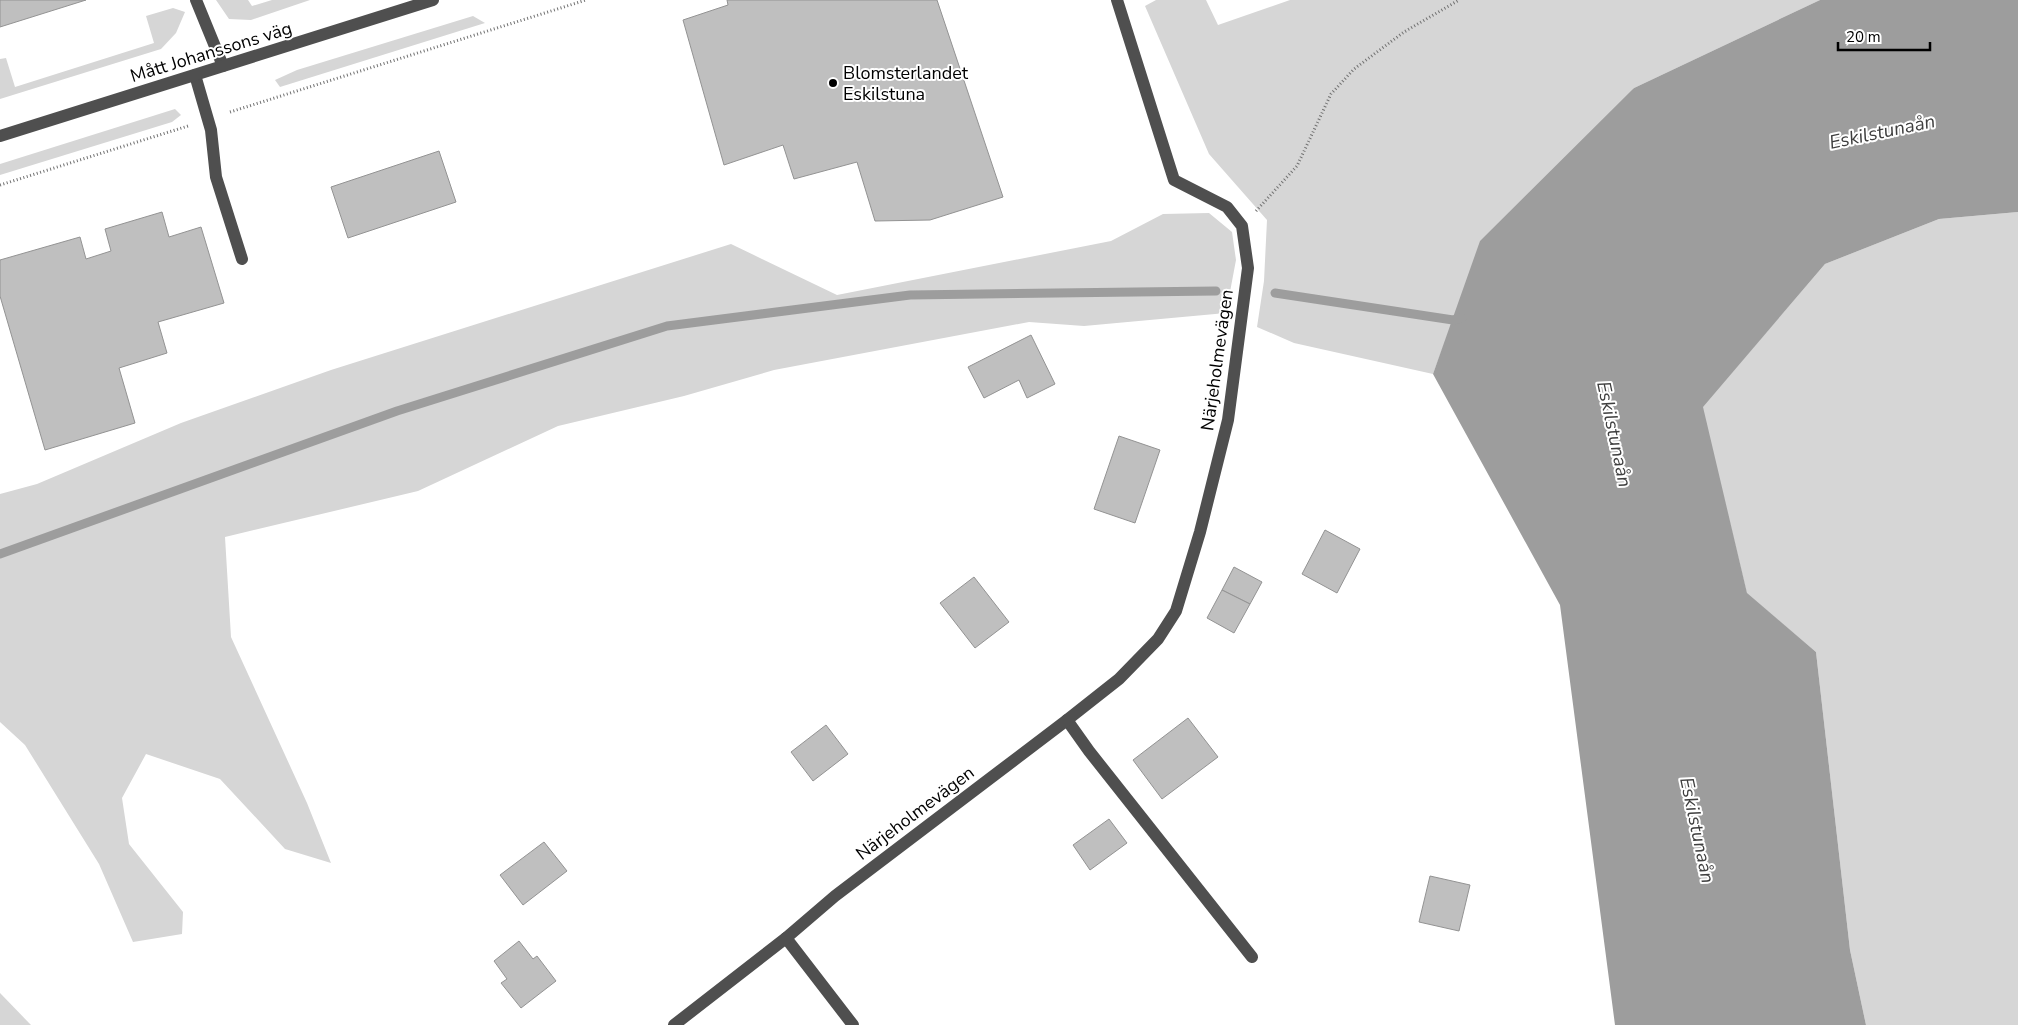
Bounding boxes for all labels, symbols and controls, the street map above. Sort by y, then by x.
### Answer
street label: Mått Johanssons väg [127,16,295,88]
scale bar [1838,20,1930,52]
text: 20 m [1846,27,1881,47]
place label: Blomsterlandet Eskilstuna [843,61,969,106]
marker: Blomsterlandet Eskilstuna [827,77,839,89]
water label: Eskilstunaån [1827,108,1938,156]
street label: Närjeholmevägen [1195,288,1239,432]
water label: Eskilstunaån [1590,379,1638,490]
street label: Närjeholmevägen [851,761,979,865]
water label: Eskilstunaån [1673,775,1721,886]

